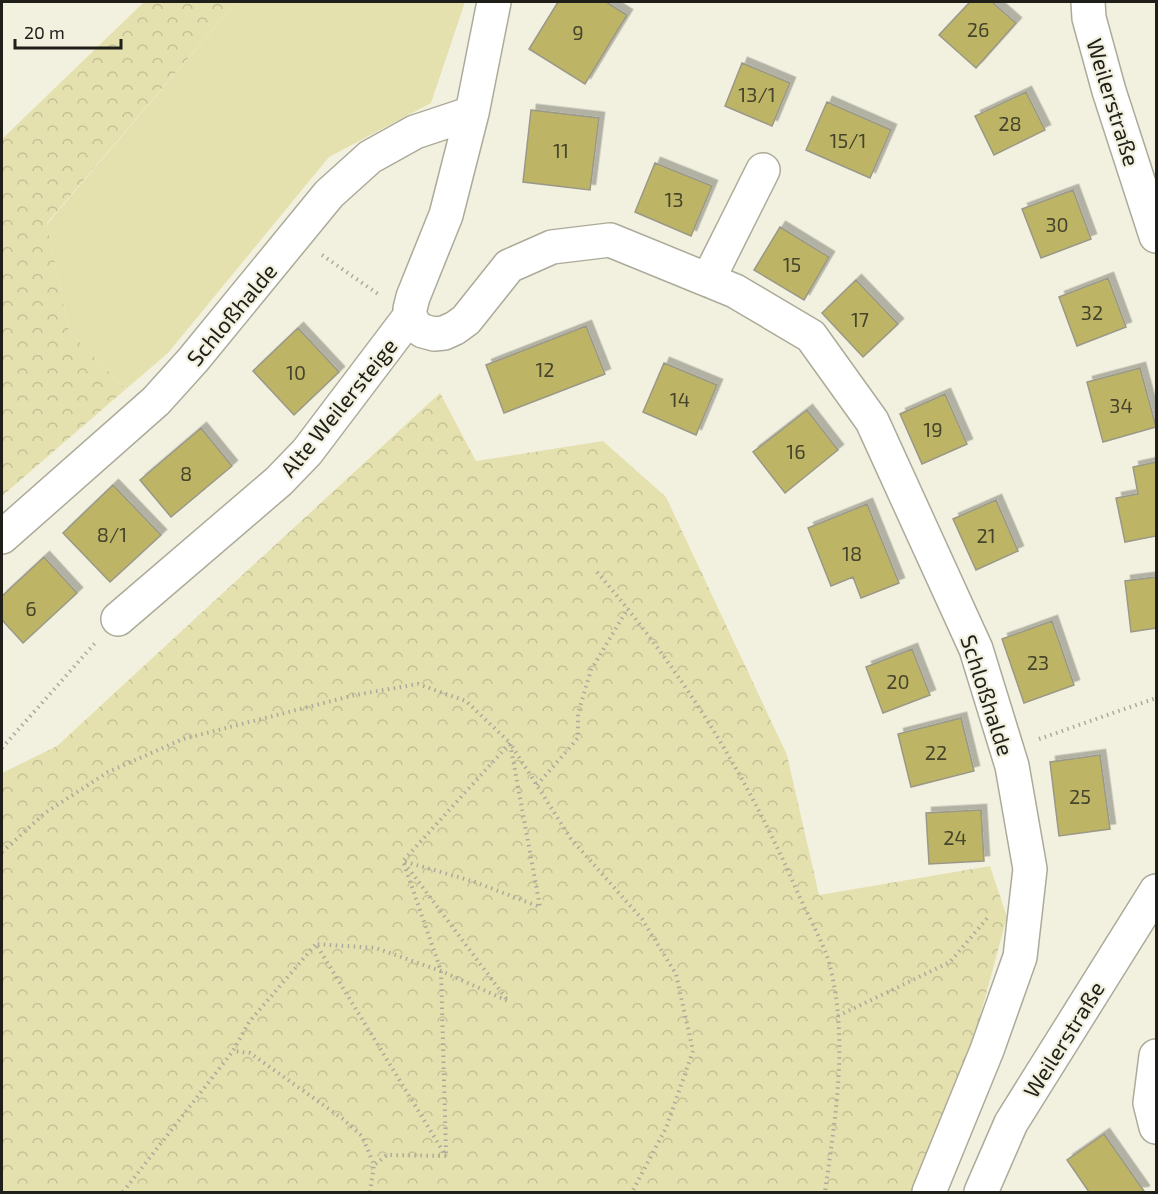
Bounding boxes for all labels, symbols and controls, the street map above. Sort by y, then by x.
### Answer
scale bar [15,12,122,50]
house number: 26 [967,17,989,41]
house number: 9 [572,20,584,44]
text: 20 m [24,21,65,43]
street label: Weilerstraße [1082,35,1146,169]
house number: 13/1 [738,82,776,106]
house number: 28 [998,111,1022,135]
house number: 15/1 [830,128,866,152]
house number: 11 [553,138,569,162]
house number: 13 [664,187,684,211]
house number: 30 [1045,212,1069,236]
house number: 15 [783,252,801,276]
street label: Schloßhalde [181,258,281,370]
house number: 32 [1081,300,1103,324]
house number: 17 [851,307,869,331]
street label: Alte Weilersteige [274,333,402,481]
house number: 12 [535,357,555,381]
house number: 10 [286,360,306,384]
house number: 14 [670,387,690,411]
house number: 34 [1109,393,1133,417]
house number: 19 [923,417,943,441]
house number: 16 [786,439,806,463]
house number: 8 [180,461,192,485]
house number: 8/1 [97,522,127,546]
house number: 21 [976,523,996,547]
house number: 18 [842,541,862,565]
house number: 6 [25,596,37,620]
street label: Schloßhalde [956,631,1020,759]
house number: 23 [1027,650,1049,674]
house number: 20 [886,669,910,693]
house number: 22 [925,740,947,764]
house number: 25 [1069,784,1091,808]
house number: 24 [943,825,967,849]
street label: Weilerstraße [1017,976,1109,1102]

